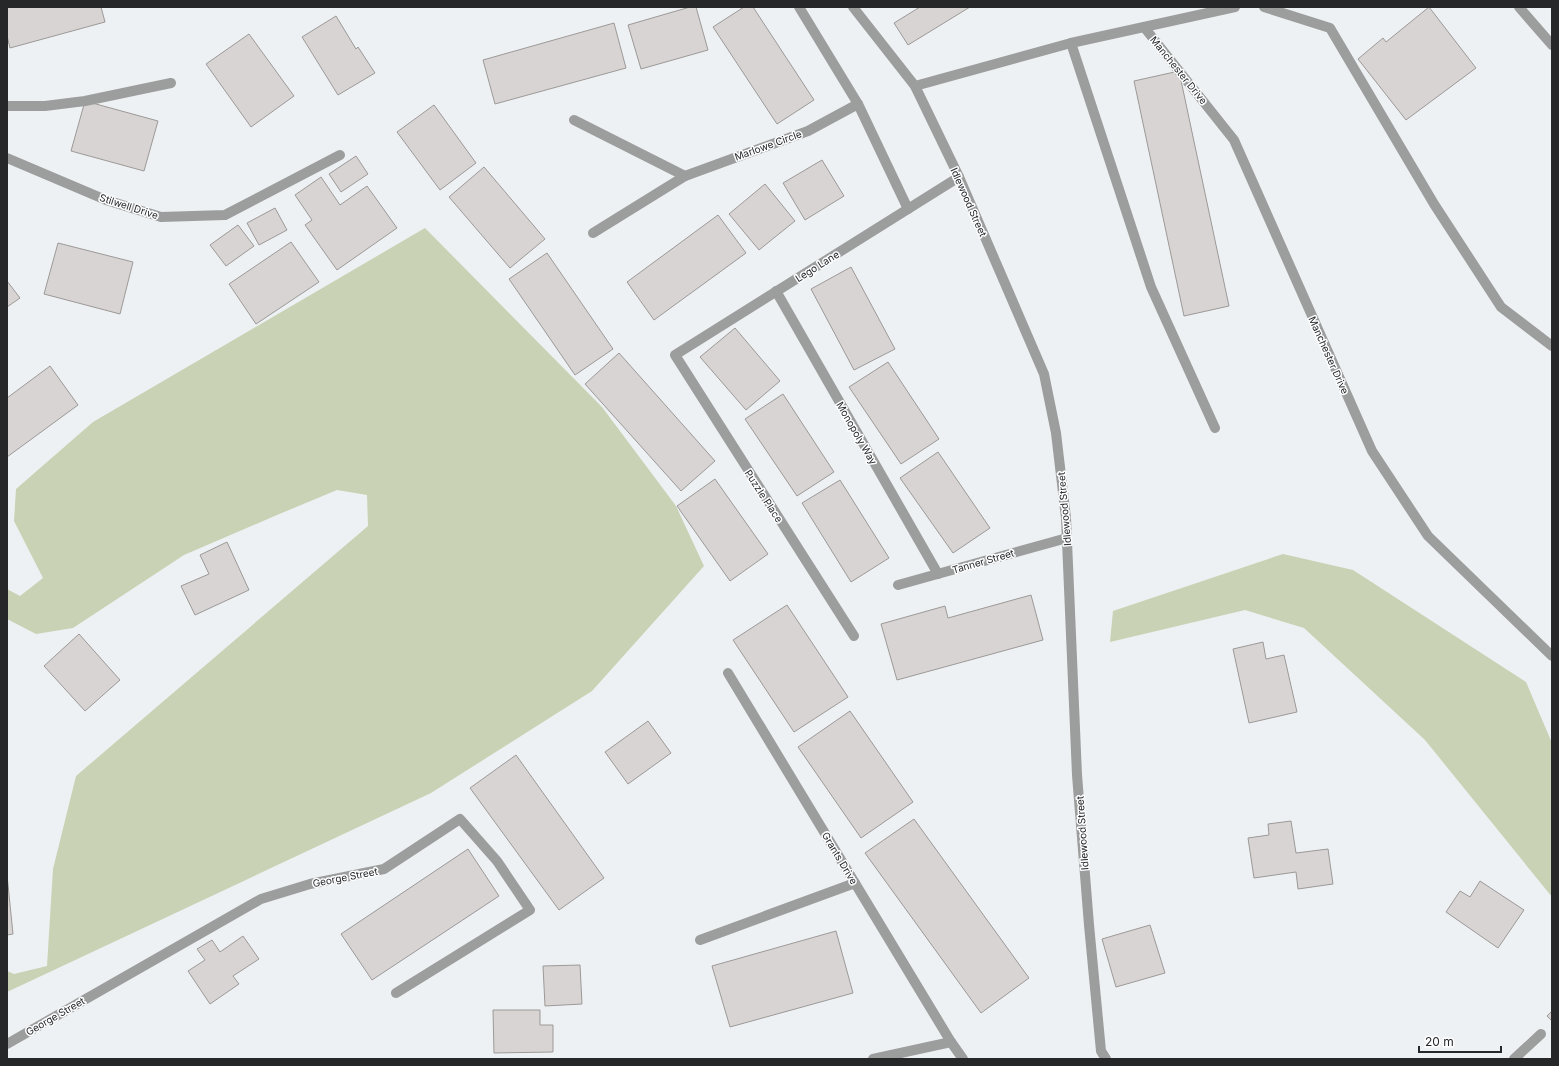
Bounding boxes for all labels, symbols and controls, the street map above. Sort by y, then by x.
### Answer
street label: Manchester Drive [1148,34,1210,106]
street label: Marlowe Circle [733,127,803,163]
street label: Idlewood Street [948,166,990,239]
street label: Stilwell Drive [98,191,160,221]
street label: Lego Lane [793,248,841,284]
street label: Manchester Drive [1306,314,1352,396]
street label: Monopoly Way [834,400,880,467]
street label: Puzzle Place [743,467,786,525]
street label: Idlewood Street [1055,471,1073,546]
street label: Tanner Street [951,546,1016,576]
street label: Idlewood Street [1073,795,1091,870]
street label: Grants Drive [820,830,860,886]
street label: George Street [312,865,379,889]
street label: George Street [23,994,87,1038]
scale bar [1419,1028,1501,1054]
text: 20 m [1425,1034,1454,1049]

